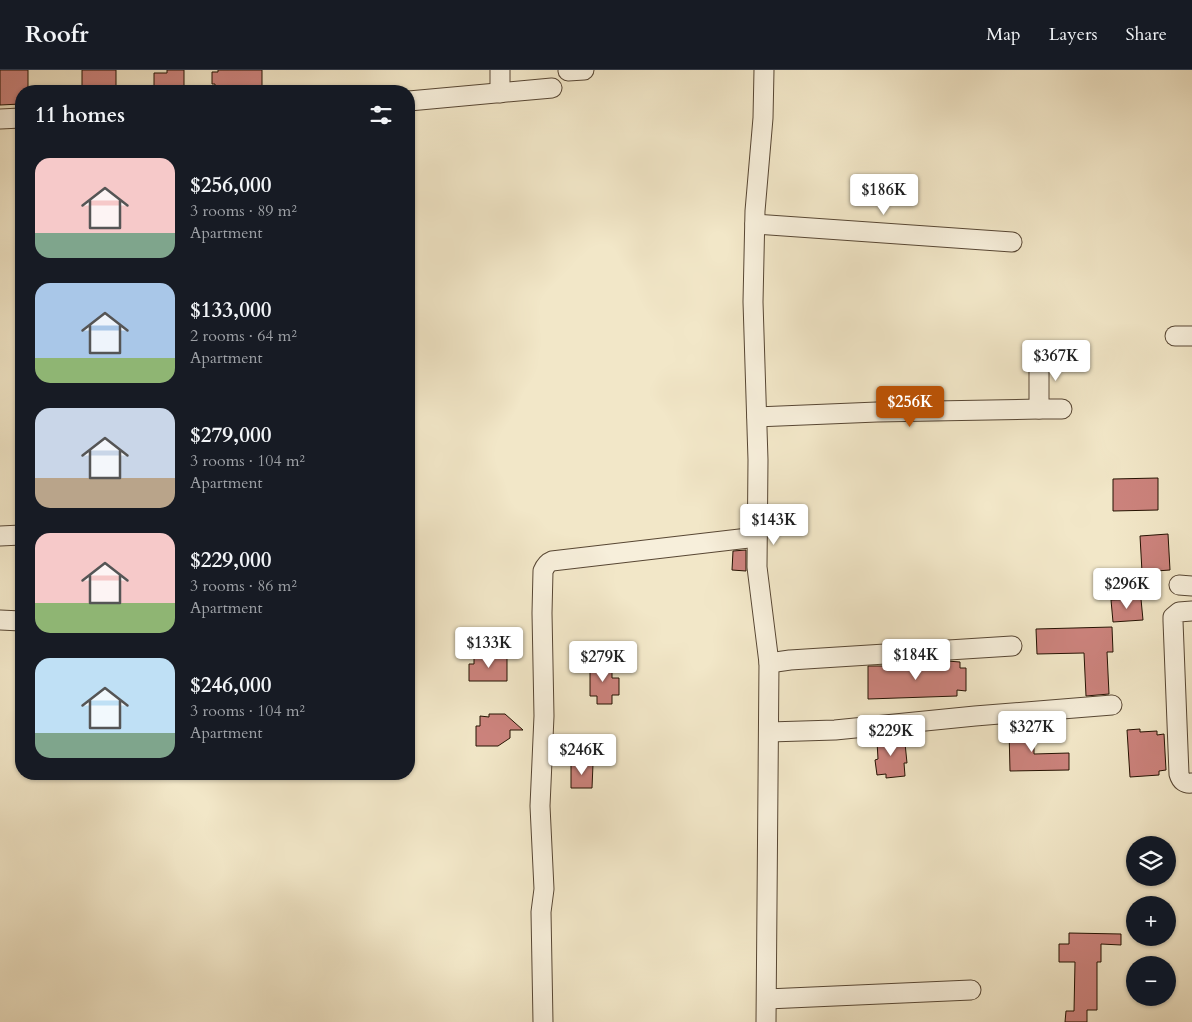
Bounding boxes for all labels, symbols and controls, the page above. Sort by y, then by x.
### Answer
text: Roofr [25,18,89,51]
text: Map [986,22,1021,47]
text: Layers [1049,22,1098,47]
text: Share [1126,22,1167,47]
text: 11 homes [35,101,125,130]
icon: filters [367,101,395,129]
text: $256,000 [190,171,271,200]
pin: $186K [849,174,919,216]
icon: home [75,178,135,238]
text: $186K [861,179,907,201]
text: 3 rooms · 89 m² [190,200,297,222]
text: Apartment [190,222,263,244]
text: $133,000 [190,296,271,325]
icon: home [75,303,135,363]
text: 2 rooms · 64 m² [190,325,297,347]
pin: $367K [1021,340,1091,382]
text: $367K [1033,345,1079,367]
text: Apartment [190,347,263,369]
pin: $256K [875,386,945,428]
text: $256K [887,391,933,413]
text: $279,000 [190,421,271,450]
icon: home [75,428,135,488]
text: 3 rooms · 104 m² [190,450,305,472]
text: Apartment [190,472,263,494]
pin: $143K [739,504,809,546]
text: $143K [751,509,797,531]
text: $229,000 [190,546,271,575]
icon: home [75,553,135,613]
pin: $296K [1092,568,1162,610]
text: $296K [1104,573,1150,595]
text: 3 rooms · 86 m² [190,575,297,597]
text: Apartment [190,597,263,619]
pin: $133K [454,626,524,669]
text: $133K [466,632,512,654]
pin: $184K [881,638,951,681]
pin: $279K [568,640,638,683]
text: $184K [893,644,939,666]
text: $279K [580,646,626,668]
text: $246,000 [190,671,271,700]
icon: home [75,678,135,738]
text: 3 rooms · 104 m² [190,700,305,722]
pin: $327K [997,710,1067,753]
pin: $229K [856,714,926,757]
text: $327K [1009,716,1055,738]
text: $229K [868,720,914,742]
text: Apartment [190,722,263,744]
pin: $246K [547,734,617,776]
text: $246K [559,739,605,761]
map controls [1126,836,1176,1006]
button: layers [1126,836,1176,886]
button: + [1126,896,1176,946]
button: − [1126,956,1176,1006]

